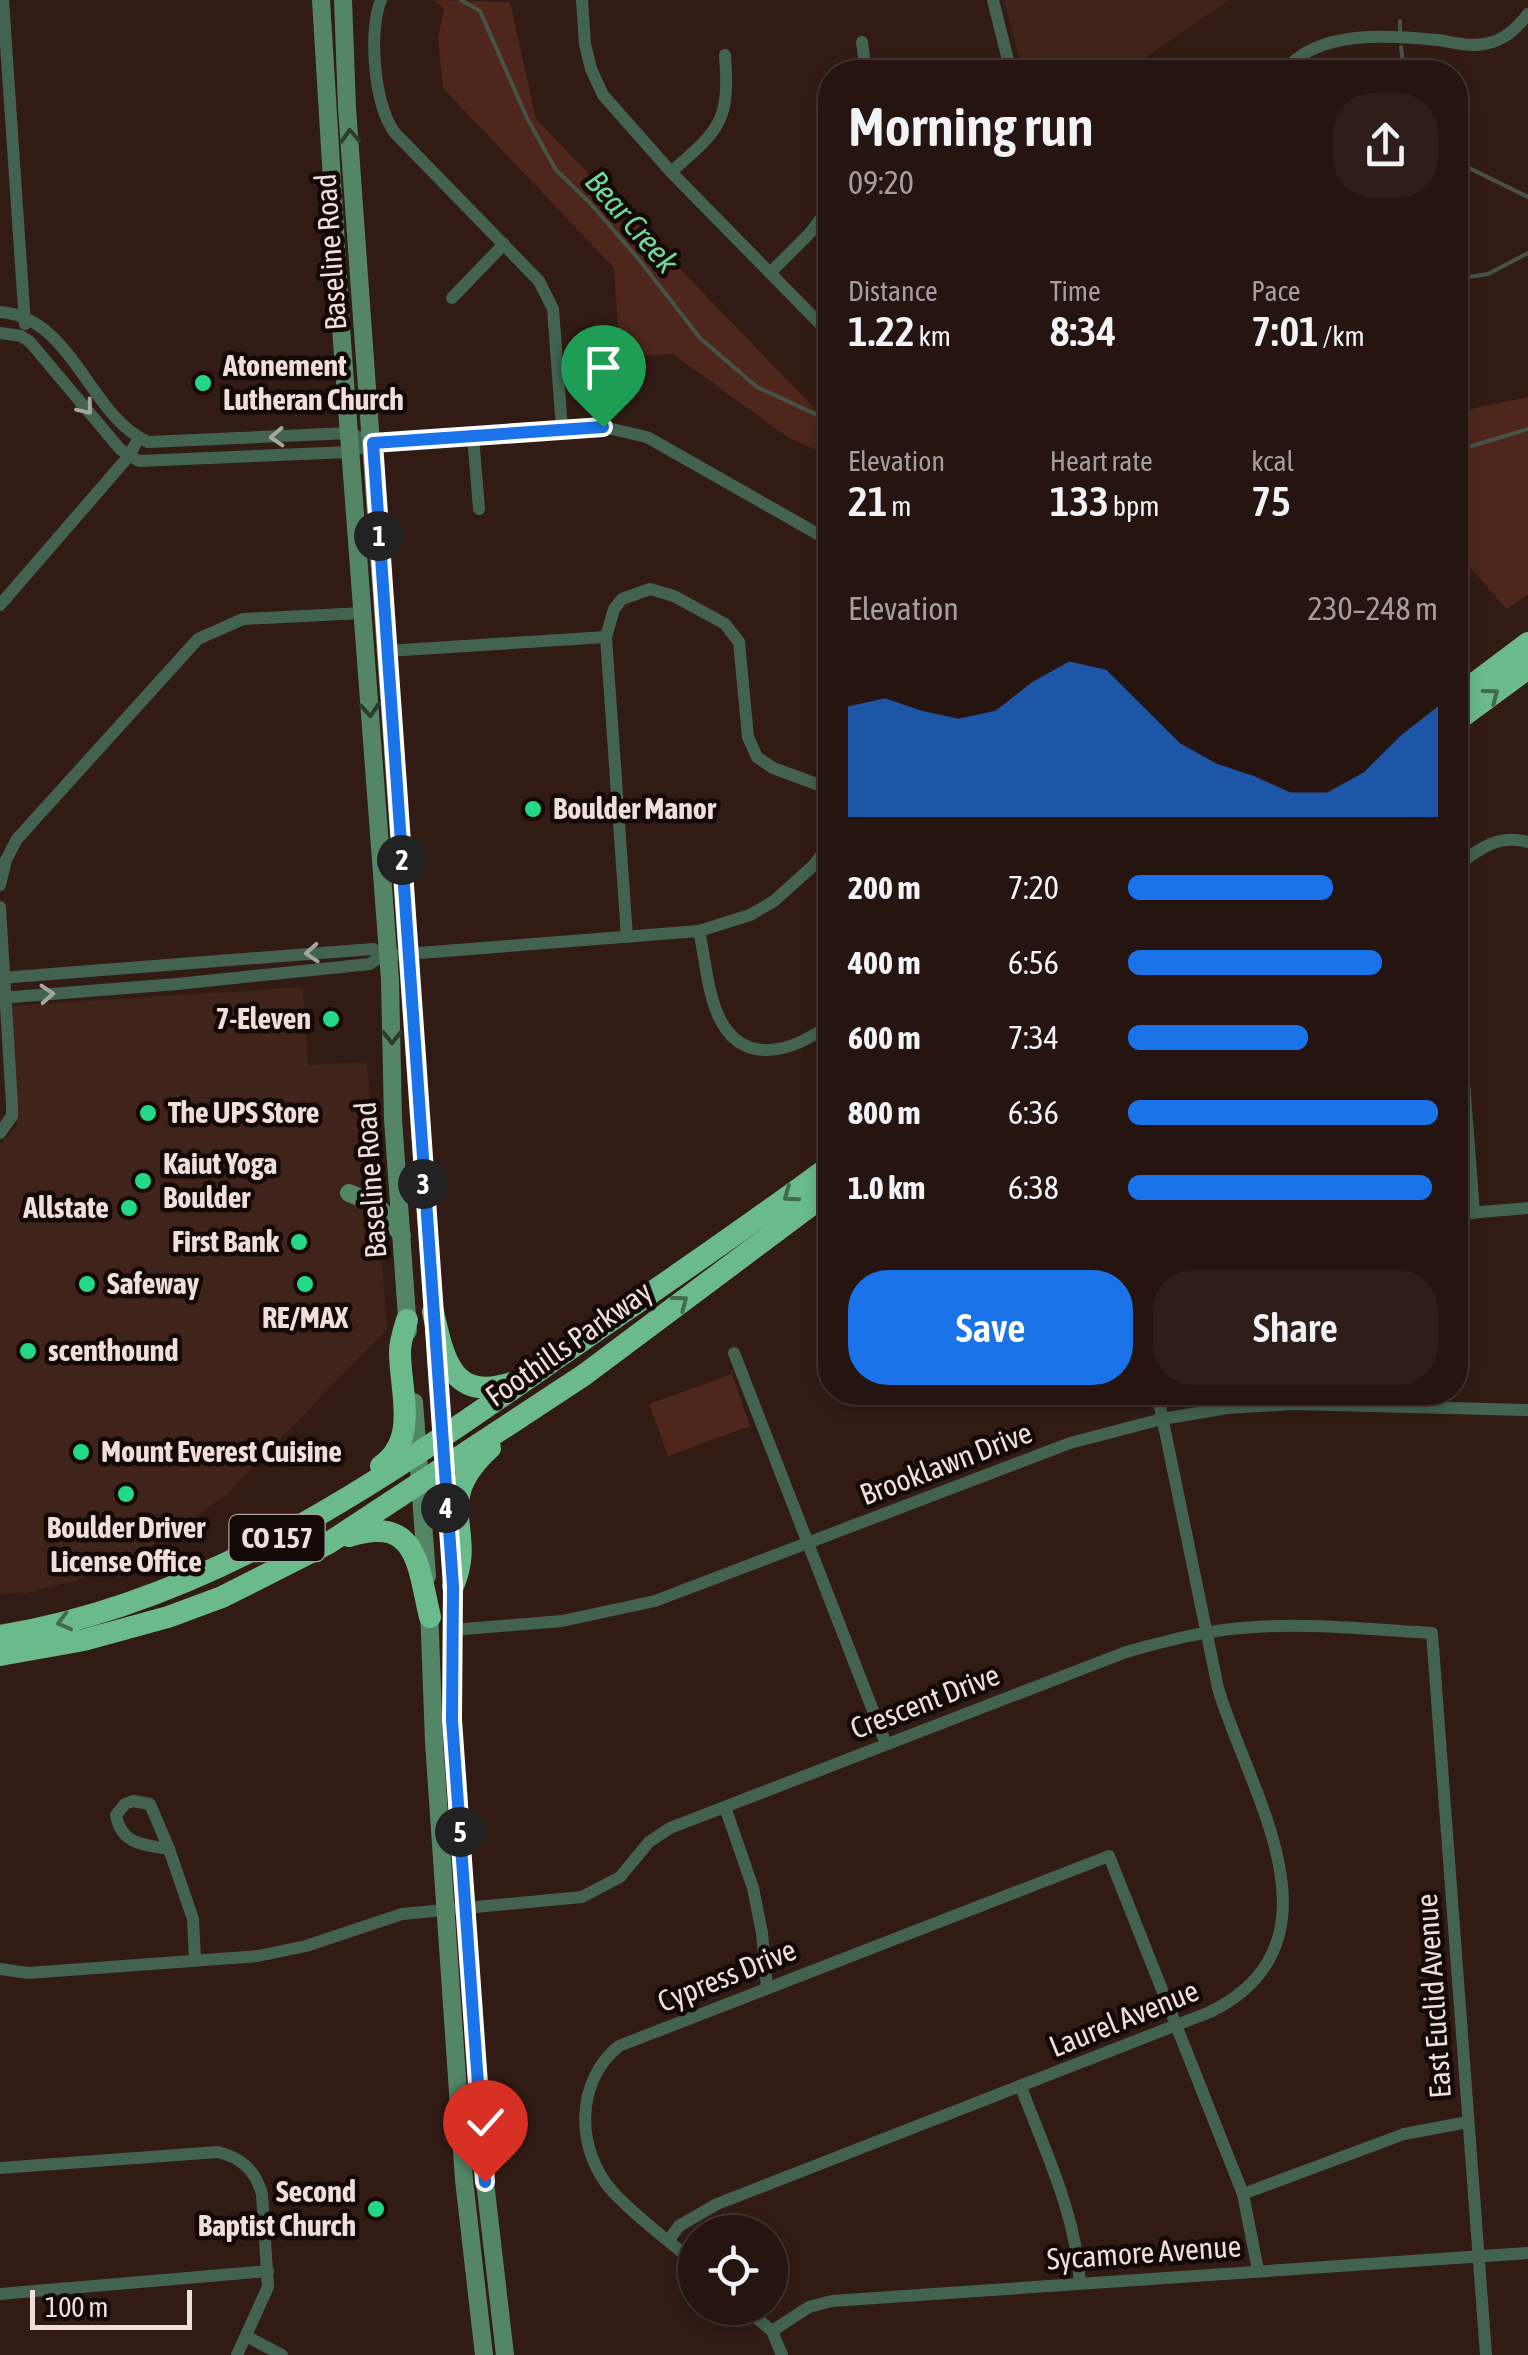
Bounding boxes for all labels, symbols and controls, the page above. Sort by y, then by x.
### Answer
button: share [1333,93,1438,198]
text: Morning run [848,95,1094,158]
one-way arrow [339,128,361,144]
water label: Bear Creek [578,163,687,281]
text: 09:20 [848,164,914,201]
street label: Baseline Road [308,173,352,331]
text: Distance [848,275,938,307]
text: Time [1050,275,1101,307]
text: Pace [1251,275,1301,307]
text: 1.22 [848,307,915,355]
text: 8:34 [1050,307,1116,355]
text: 7:01 [1251,307,1319,355]
text: km [915,320,951,352]
text: /km [1319,320,1365,352]
pin [561,325,646,428]
icon: arrive [576,340,631,395]
place label: Atonement Lutheran Church [222,348,404,416]
marker: Atonement Lutheran Church [192,372,214,394]
one-way arrow [74,396,92,414]
one-way arrow [269,426,285,447]
text: Elevation [848,445,945,477]
text: Heart rate [1050,445,1153,477]
text: kcal [1251,445,1294,477]
text: 21 [848,477,887,525]
text: 133 [1050,477,1109,525]
text: 75 [1251,477,1291,525]
text: m [887,490,911,522]
text: bpm [1109,490,1159,522]
pin: 1 [354,511,404,561]
text: 1 [372,520,386,552]
text: Elevation [848,590,959,627]
text: 230–248 m [1308,590,1438,627]
one-way arrow [1480,690,1498,707]
one-way arrow [358,702,380,718]
place label: Boulder Manor [553,791,717,825]
marker: Boulder Manor [522,798,544,820]
pin: 2 [377,835,427,885]
text: 2 [395,844,409,876]
text: 200 m [848,869,921,906]
text: 7:20 [1008,869,1059,906]
one-way arrow [304,942,320,963]
text: 400 m [848,944,921,981]
text: 6:56 [1008,944,1059,981]
one-way arrow [39,984,55,1005]
place label: 7-Eleven [215,1001,311,1035]
marker: 7-Eleven [320,1008,342,1030]
text: 600 m [848,1019,921,1056]
text: 7:34 [1008,1019,1059,1056]
one-way arrow [381,1030,403,1045]
text: 800 m [848,1094,921,1131]
text: 6:36 [1008,1094,1059,1131]
place label: The UPS Store [168,1095,319,1129]
street label: Baseline Road [348,1101,392,1259]
marker: The UPS Store [137,1102,159,1124]
place label: Kaiut Yoga Boulder [163,1146,277,1214]
pin: 3 [398,1159,448,1209]
text: 3 [416,1168,430,1200]
text: 1.0 km [848,1169,925,1206]
text: 6:38 [1008,1169,1059,1206]
marker: Kaiut Yoga Boulder [132,1170,154,1192]
one-way arrow [783,1183,801,1201]
place label: Allstate [22,1190,109,1224]
marker: Allstate [118,1197,140,1219]
place label: First Bank [172,1224,280,1258]
marker: First Bank [288,1231,310,1253]
place label: Safeway [107,1266,200,1300]
button: Save [848,1270,1133,1385]
button: Share [1153,1270,1438,1385]
marker: Safeway [76,1273,98,1295]
marker: RE/MAX [294,1273,316,1295]
street label: Foothills Parkway [479,1274,658,1413]
one-way arrow [670,1296,688,1313]
place label: RE/MAX [262,1300,349,1334]
place label: scenthound [48,1333,178,1367]
marker: scenthound [17,1340,39,1362]
street label: Brooklawn Drive [855,1415,1036,1511]
place label: Mount Everest Cuisine [101,1434,342,1468]
marker: Mount Everest Cuisine [70,1441,92,1463]
marker: Boulder Driver License Office [115,1483,137,1505]
pin: 4 [421,1483,471,1533]
text: 4 [439,1492,453,1524]
place label: Boulder Driver License Office [47,1510,206,1578]
road number: CO 157 [230,1515,324,1561]
one-way arrow [56,1610,73,1631]
street label: Crescent Drive [845,1657,1004,1745]
pin: 5 [435,1807,485,1857]
text: 5 [453,1816,467,1848]
street label: East Euclid Avenue [1409,1893,1457,2099]
street label: Cypress Drive [653,1932,801,2018]
street label: Laurel Avenue [1044,1973,1203,2063]
pin [443,2080,528,2183]
icon: check [458,2095,513,2150]
place label: Second Baptist Church [198,2174,356,2242]
marker: Second Baptist Church [365,2198,387,2220]
map controls [678,2215,788,2325]
button: locate [678,2215,788,2325]
street label: Sycamore Avenue [1046,2228,1242,2276]
scale bar [30,2285,192,2330]
text: 100 m [45,2291,108,2323]

